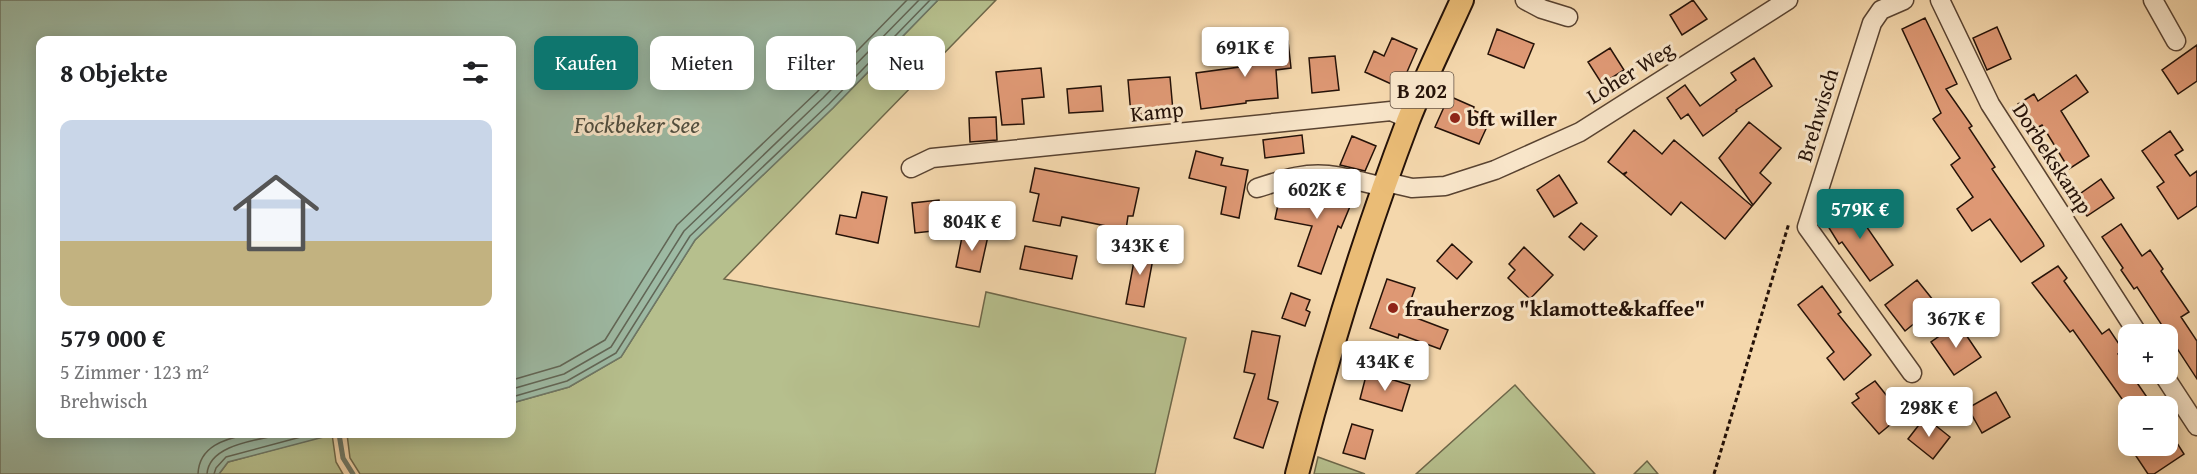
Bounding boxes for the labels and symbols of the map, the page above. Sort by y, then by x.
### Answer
pin: 691K € [1196,27,1294,78]
street label: Loher Weg [1580,33,1680,111]
street label: Brehwisch [1788,64,1847,166]
road number: B 202 [1390,72,1454,108]
street label: Kamp [1129,92,1185,130]
street label: Dorbekskamp [2005,96,2101,220]
place label: bft willer [1467,102,1557,134]
water label: Fockbeker See [573,107,700,142]
marker: bft willer [1448,111,1462,125]
pin: 602K € [1268,169,1366,220]
pin: 579K € [1811,189,1909,240]
pin: 804K € [923,201,1021,252]
pin: 343K € [1091,225,1189,276]
place label: frauherzog "klamotte&kaffee" [1405,292,1705,324]
pin: 367K € [1907,298,2005,349]
marker: frauherzog "klamotte&kaffee" [1386,301,1400,315]
pin: 434K € [1336,341,1434,392]
pin: 298K € [1880,387,1978,438]

